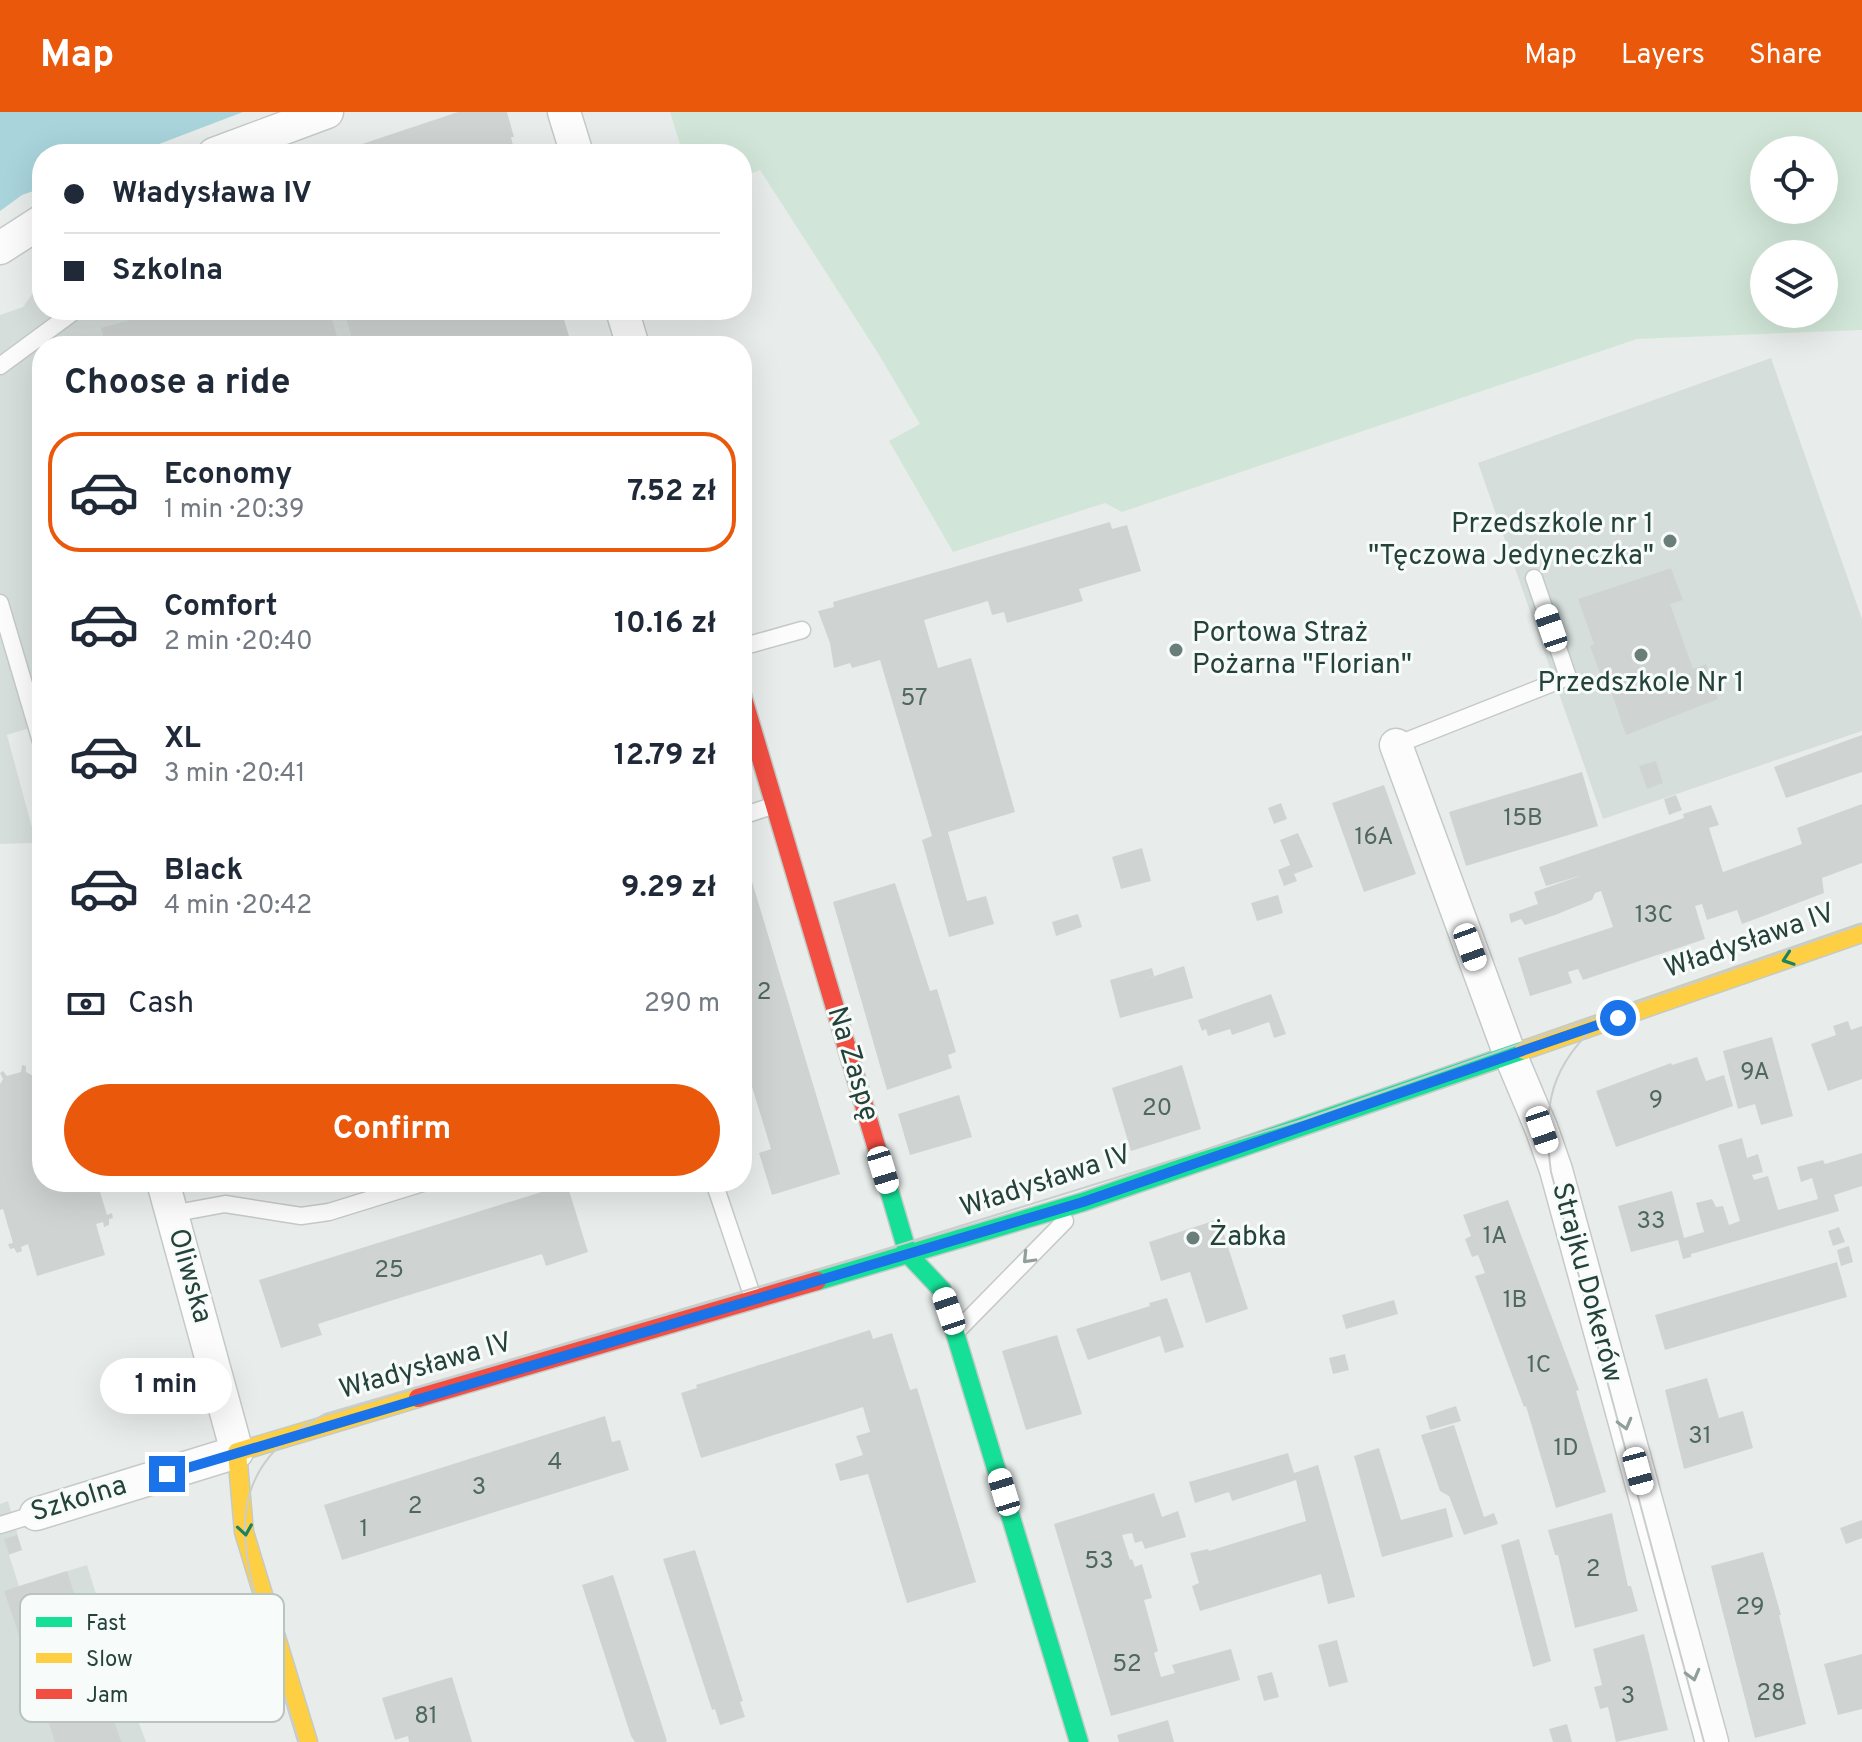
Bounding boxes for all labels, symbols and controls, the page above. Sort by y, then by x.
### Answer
text: Map [40,32,114,81]
text: Map [1524,38,1577,74]
text: Layers [1621,38,1705,74]
text: Share [1749,38,1822,74]
map controls [1750,136,1838,328]
button: locate [1750,136,1838,224]
text: Władysława IV [112,176,312,213]
button: layers [1750,240,1838,328]
text: Szkolna [112,253,223,290]
text: Choose a ride [64,361,290,407]
icon: car [68,456,140,528]
text: Economy [164,457,292,494]
text: 7.52 zł [627,474,716,511]
text: 1 min · 20:39 [164,494,304,527]
place label: Przedszkole nr 1 "Tęczowa Jedyneczka" [1368,507,1654,575]
marker: Przedszkole nr 1 "Tęczowa Jedyneczka" [1661,532,1679,550]
icon: car [68,588,140,660]
text: Comfort [164,589,277,626]
car [1532,601,1570,655]
text: 10.16 zł [614,606,716,643]
place label: Portowa Straż Pożarna "Florian" [1192,616,1412,684]
text: 2 min · 20:40 [164,626,313,659]
marker: Portowa Straż Pożarna "Florian" [1167,641,1185,659]
marker: Przedszkole Nr 1 [1632,646,1650,664]
place label: Przedszkole Nr 1 [1538,666,1744,702]
house number: 57 [900,684,928,714]
icon: car [68,720,140,792]
text: XL [164,721,201,758]
text: 12.79 zł [614,738,716,775]
text: 3 min · 20:41 [164,758,306,791]
house number: 15B [1503,804,1543,834]
house number: 16A [1354,823,1394,853]
icon: car [68,852,140,924]
text: Black [164,853,243,890]
text: 9.29 zł [621,870,716,907]
text: 4 min · 20:42 [164,890,312,923]
street label: Władysława IV [1660,896,1840,988]
house number: 13C [1635,901,1673,931]
car [1451,920,1489,974]
one-way arrow [1782,949,1796,965]
house number: 2 [757,978,771,1008]
icon: cash [64,982,108,1026]
text: Cash [128,986,194,1023]
text: 290 m [644,988,720,1021]
route start [1600,1000,1636,1036]
street label: Na Zaspę [818,1002,886,1126]
house number: 9A [1740,1058,1770,1088]
button: Confirm [64,1084,720,1176]
house number: 9 [1649,1086,1663,1116]
house number: 20 [1142,1094,1172,1124]
car [1523,1103,1561,1157]
street label: Władysława IV [956,1137,1136,1227]
car [865,1144,901,1196]
street label: Strajku Dokerów [1542,1179,1630,1387]
house number: 33 [1637,1207,1665,1237]
place label: Żabka [1209,1219,1287,1256]
house number: 1A [1483,1222,1507,1252]
street label: Oliwska [158,1225,220,1327]
marker: Żabka [1184,1229,1202,1247]
one-way arrow [1023,1249,1038,1263]
house number: 25 [374,1256,404,1286]
car [930,1284,968,1338]
house number: 1B [1503,1286,1527,1316]
street label: Władysława IV [335,1325,517,1409]
house number: 1C [1527,1351,1551,1381]
callout: 1 min [101,1358,233,1414]
text: 1 min [135,1369,197,1402]
one-way arrow [1616,1417,1632,1431]
house number: 31 [1688,1422,1712,1452]
house number: 1D [1553,1434,1579,1464]
car [1620,1445,1656,1497]
house number: 4 [548,1448,562,1478]
route end [149,1456,185,1492]
car [986,1466,1022,1518]
street label: Szkolna [27,1468,131,1532]
house number: 3 [472,1473,486,1503]
house number: 2 [408,1492,422,1522]
house number: 1 [360,1515,368,1545]
one-way arrow [235,1523,252,1536]
house number: 53 [1084,1547,1114,1577]
house number: 2 [1586,1555,1600,1585]
house number: 29 [1735,1593,1765,1623]
legend [20,1594,284,1722]
text: Fast [86,1611,127,1638]
text: Slow [86,1647,133,1674]
house number: 52 [1112,1650,1142,1680]
one-way arrow [1684,1667,1701,1681]
house number: 28 [1756,1679,1786,1709]
house number: 3 [1621,1682,1635,1712]
text: Jam [86,1683,129,1710]
house number: 81 [414,1702,438,1732]

